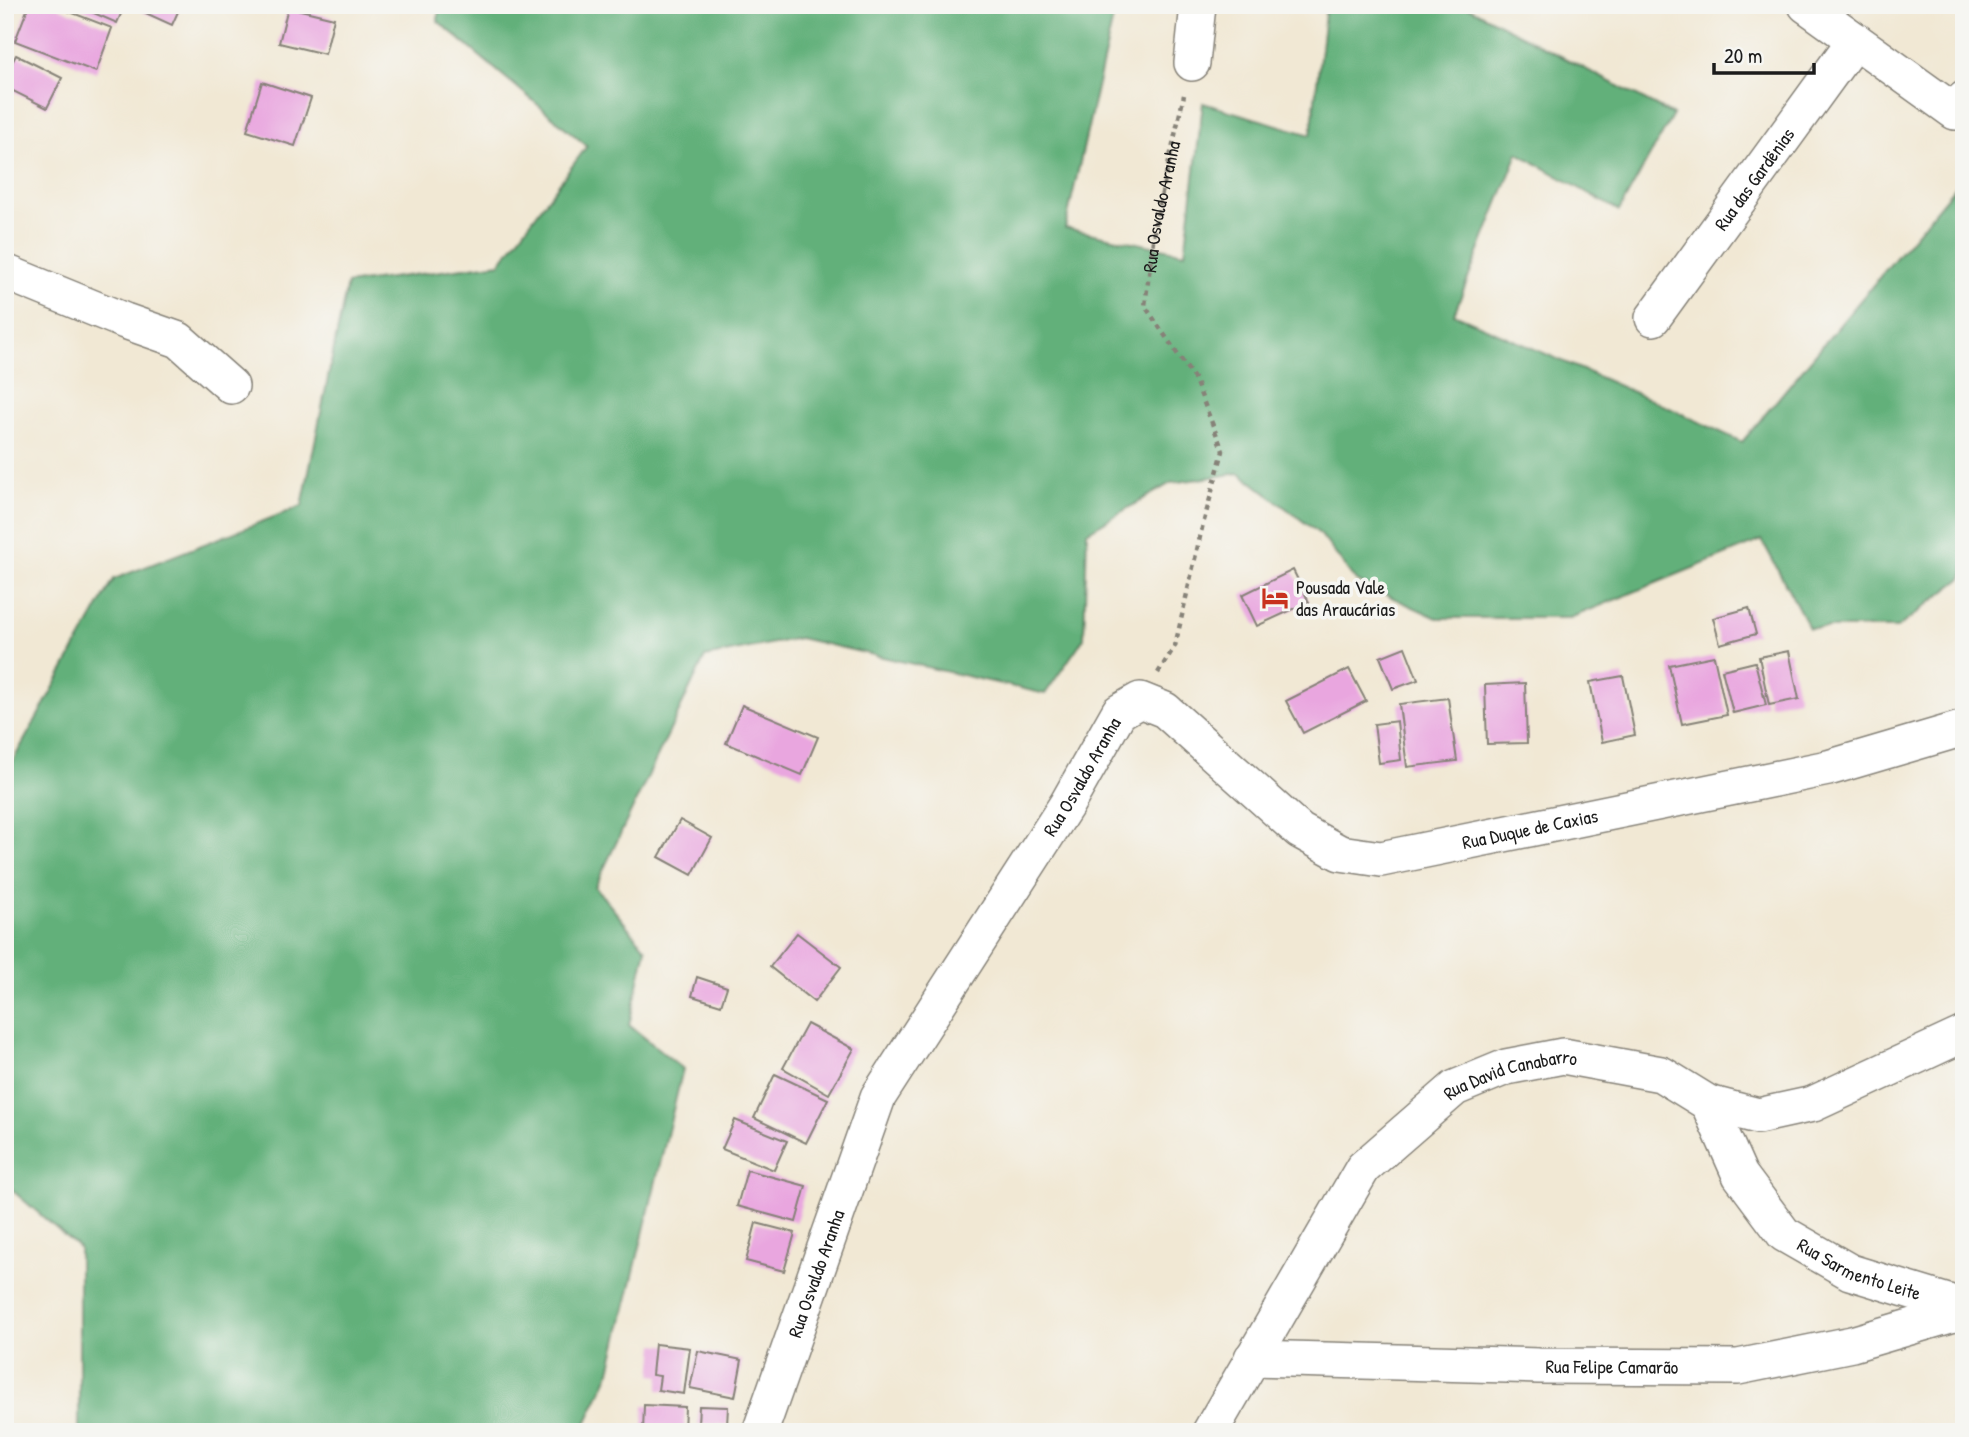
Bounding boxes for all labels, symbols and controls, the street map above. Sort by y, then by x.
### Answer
scale bar [1714,32,1813,76]
text: 20 m [1724,41,1762,70]
street label: Rua das Gardênias [1708,122,1800,236]
street label: Rua Osvaldo Aranha [1136,138,1186,274]
place label: Pousada Vale das Araucárias [1296,574,1395,622]
hotel icon: Pousada Vale das Araucárias [1260,583,1290,613]
street label: Rua Osvaldo Aranha [1037,712,1127,841]
street label: Rua Duque de Caxias [1460,802,1600,855]
street label: Rua David Canabarro [1437,1043,1580,1106]
street label: Rua Osvaldo Aranha [781,1206,850,1341]
street label: Rua Sarmento Leite [1793,1231,1925,1306]
street label: Rua Felipe Camarão [1545,1353,1679,1380]

